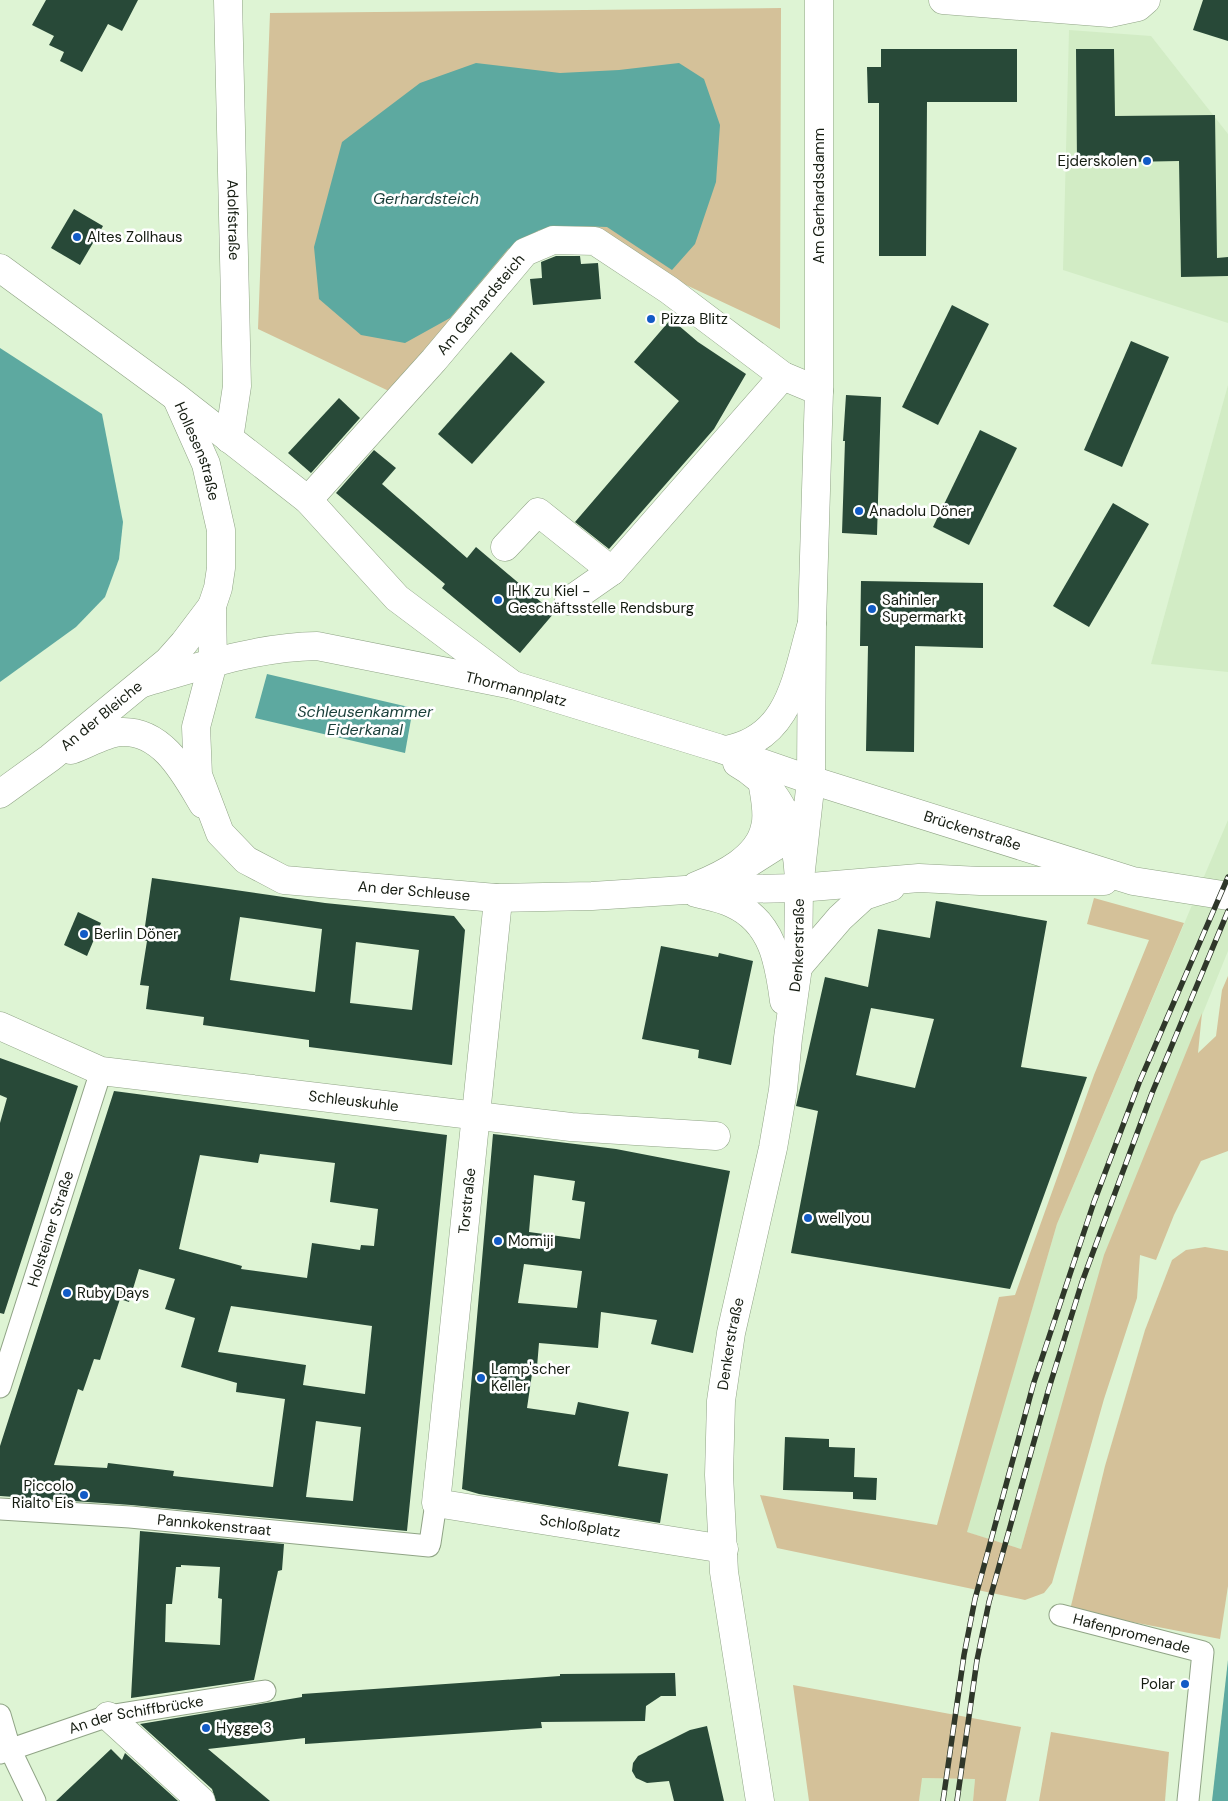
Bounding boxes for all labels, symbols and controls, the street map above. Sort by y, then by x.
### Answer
street label: Am Gerhardsdamm [809,128,829,264]
place label: Ejderskolen [1057,151,1137,171]
marker: Ejderskolen [1141,155,1153,167]
street label: Adolfstraße [222,179,244,261]
water label: Gerhardsteich [373,188,479,209]
place label: Altes Zollhaus [87,227,183,247]
marker: Altes Zollhaus [71,231,83,243]
street label: Am Gerhardsteich [432,250,529,359]
place label: Pizza Blitz [661,309,728,329]
marker: Pizza Blitz [645,313,657,325]
street label: Hollesenstraße [170,399,224,502]
place label: Anadolu Döner [869,501,972,521]
marker: Anadolu Döner [853,505,865,517]
place label: IHK zu Kiel - Geschäftsstelle Rendsburg [508,581,694,618]
place label: Sahinler Supermarkt [882,590,963,627]
marker: IHK zu Kiel - Geschäftsstelle Rendsburg [492,594,504,606]
marker: Sahinler Supermarkt [866,603,878,615]
street label: Thormannplatz [463,667,569,711]
street label: An der Bleiche [56,676,146,755]
water label: Schleusenkammer Eiderkanal [297,701,434,740]
street label: Brückenstraße [921,806,1024,855]
street label: An der Schleuse [357,876,471,906]
street label: Denkerstraße [785,898,809,993]
place label: Berlin Döner [94,924,179,944]
marker: Berlin Döner [78,928,90,940]
street label: Schleuskuhle [307,1086,400,1116]
street label: Torstraße [454,1167,480,1235]
street label: Holsteiner Straße [23,1168,78,1289]
place label: wellyou [818,1208,870,1228]
marker: wellyou [802,1212,814,1224]
place label: Momiji [508,1231,554,1251]
marker: Momiji [492,1235,504,1247]
place label: Ruby Days [77,1283,149,1303]
marker: Ruby Days [61,1287,73,1299]
street label: Denkerstraße [713,1296,749,1391]
place label: Lamp'scher Keller [491,1359,571,1396]
marker: Lamp'scher Keller [475,1372,487,1384]
place label: Piccolo Rialto Eis [12,1476,74,1513]
marker: Piccolo Rialto Eis [78,1489,90,1501]
street label: Pannkokenstraat [156,1510,272,1541]
street label: Schloßplatz [538,1510,622,1542]
street label: Hafenpromenade [1071,1609,1193,1658]
place label: Polar [1141,1674,1175,1694]
marker: Polar [1179,1678,1191,1690]
street label: An der Schiffbrücke [66,1691,205,1739]
place label: Hygge 3 [216,1718,272,1738]
marker: Hygge 3 [200,1722,212,1734]

